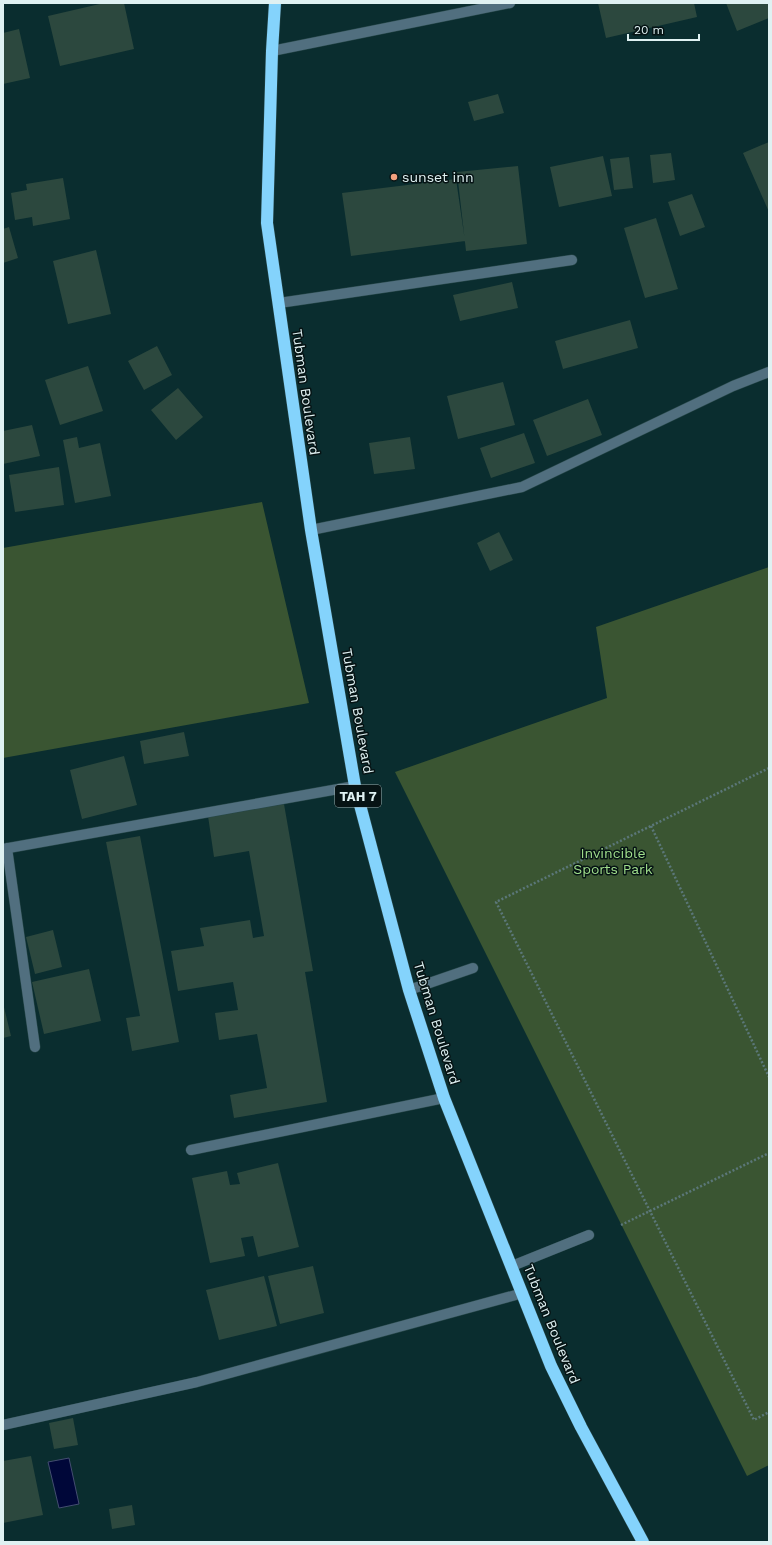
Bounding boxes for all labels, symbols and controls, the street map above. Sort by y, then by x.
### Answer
scale bar [628,16,699,42]
text: 20 m [634,23,664,37]
place label: sunset inn [402,169,474,185]
marker: sunset inn [389,172,399,182]
street label: Tubman Boulevard [289,328,323,456]
street label: Tubman Boulevard [339,647,377,775]
road number: TAH 7 [335,785,381,807]
park label: Invincible Sports Park [573,845,653,877]
street label: Tubman Boulevard [411,960,463,1086]
street label: Tubman Boulevard [521,1262,583,1386]

